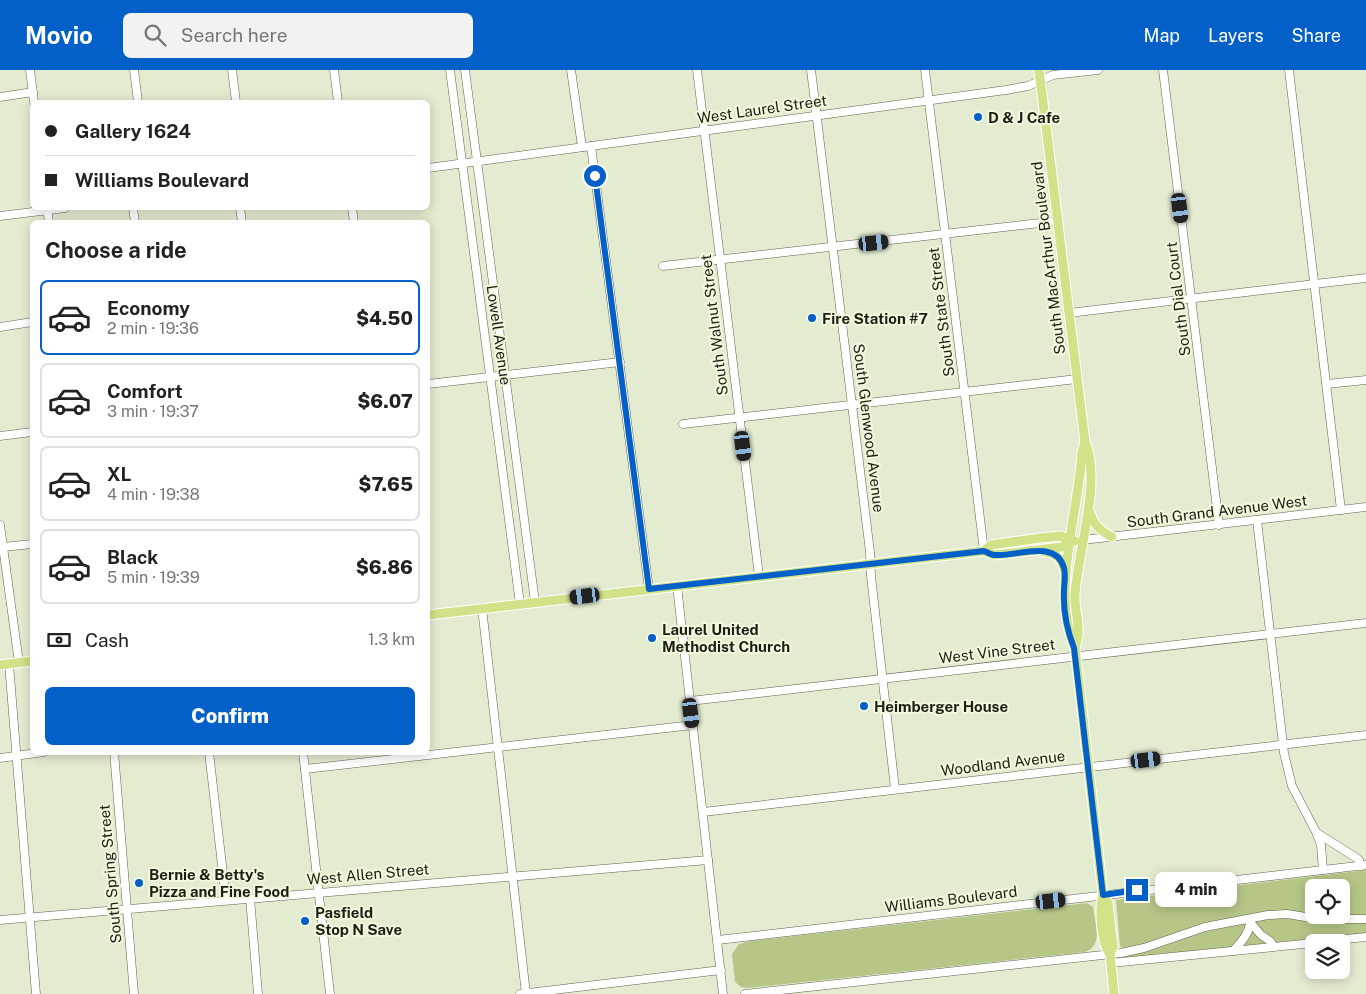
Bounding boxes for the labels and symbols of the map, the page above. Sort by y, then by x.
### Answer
street label: West Laurel Street [696,91,828,127]
place label: D & J Cafe [988,109,1060,126]
marker: D & J Cafe [972,111,984,123]
street label: South MacArthur Boulevard [1028,161,1068,355]
route start [584,165,606,187]
car [1170,192,1189,224]
car [858,234,889,252]
street label: South Dial Court [1163,241,1193,357]
street label: South State Street [925,246,957,378]
street label: South Walnut Street [697,253,731,397]
street label: Lowell Avenue [484,284,514,386]
place label: Fire Station #7 [822,310,928,327]
marker: Fire Station #7 [806,312,818,324]
street label: South Glenwood Avenue [850,343,888,513]
car [733,430,752,462]
street label: South Grand Avenue West [1126,491,1308,530]
car [569,587,600,605]
place label: Laurel United Methodist Church [662,621,790,655]
marker: Laurel United Methodist Church [646,632,658,644]
street label: West Vine Street [938,635,1056,667]
car [681,697,700,729]
place label: Heimberger House [874,698,1008,715]
marker: Heimberger House [858,700,870,712]
street label: Woodland Avenue [940,747,1066,779]
car [1130,751,1161,769]
street label: South Spring Street [95,804,125,944]
street label: West Allen Street [306,860,430,888]
place label: Bernie & Betty's Pizza and Fine Food [149,866,289,900]
callout: 4 min [1154,872,1237,908]
marker: Bernie & Betty's Pizza and Fine Food [133,877,145,889]
route end [1126,879,1148,901]
street label: Williams Boulevard [884,882,1018,916]
car [1035,892,1066,910]
place label: Pasfield Stop N Save [315,904,402,938]
marker: Pasfield Stop N Save [299,915,311,927]

